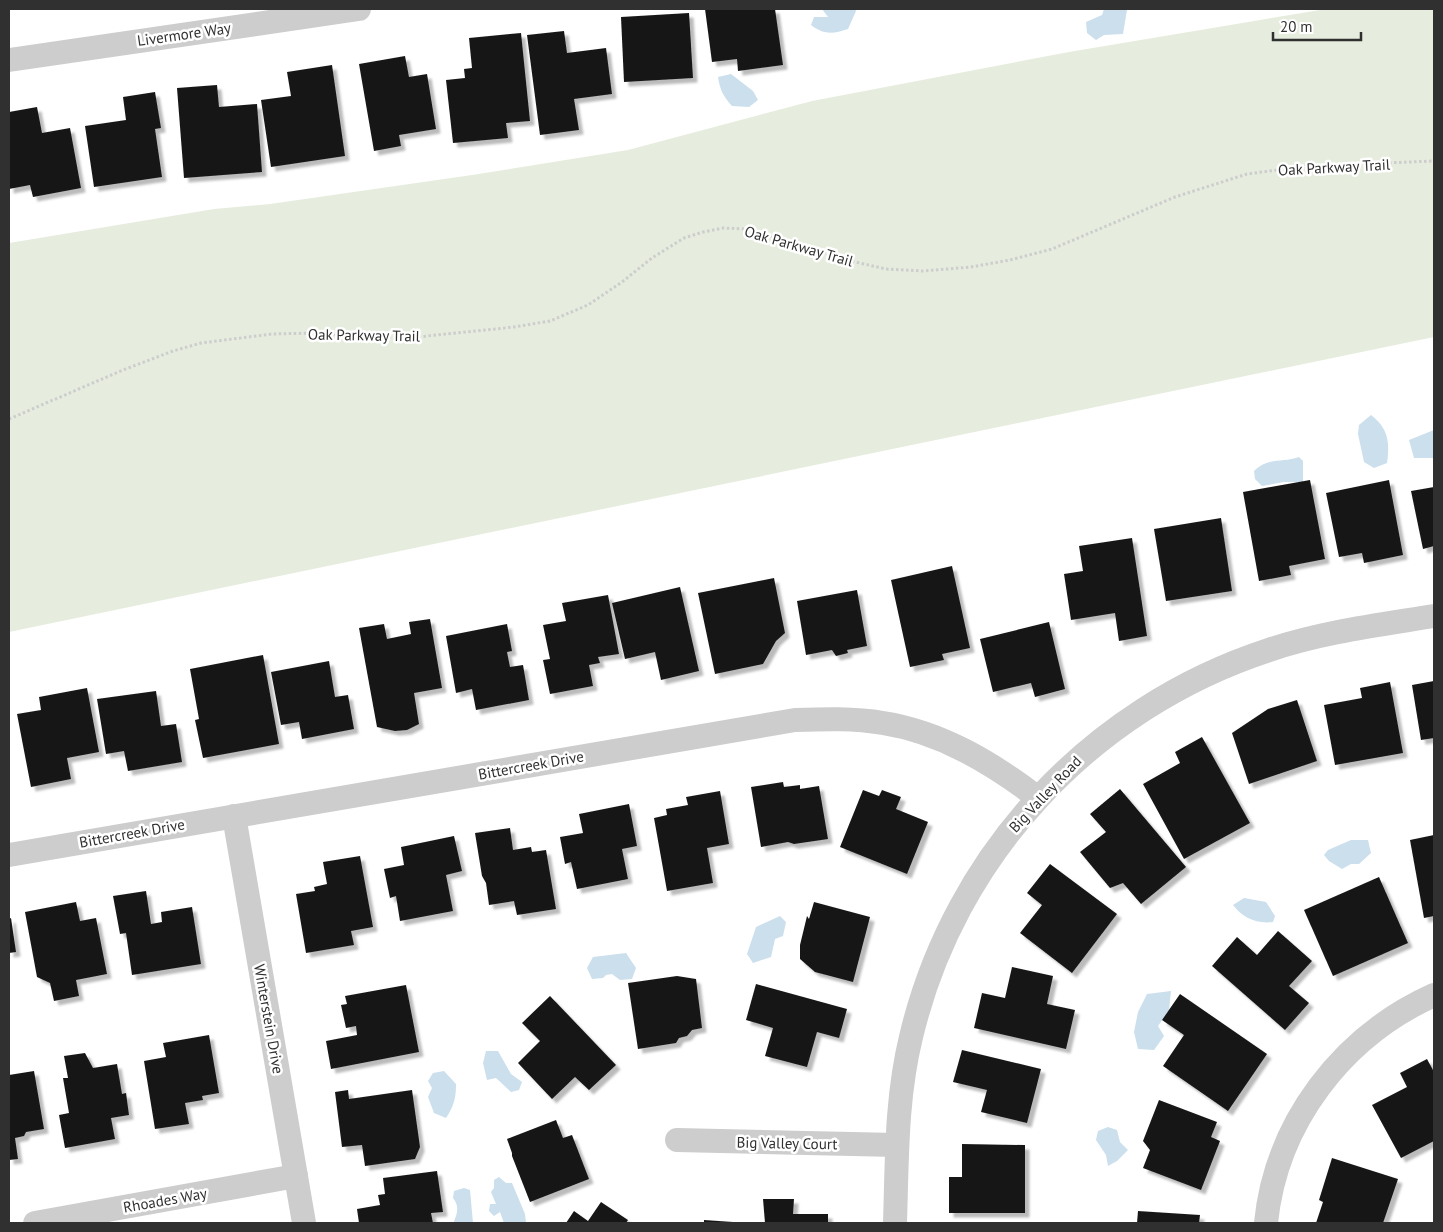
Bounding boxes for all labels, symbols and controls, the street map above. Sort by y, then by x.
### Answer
scale bar [1273,10,1360,42]
text: 20 m [1280,17,1313,36]
street label: Livermore Way [136,18,232,50]
street label: Oak Parkway Trail [1277,155,1391,179]
street label: Oak Parkway Trail [742,221,856,271]
street label: Oak Parkway Trail [308,325,421,345]
street label: Bittercreek Drive [477,746,585,784]
street label: Big Valley Road [1005,752,1085,836]
street label: Bittercreek Drive [78,814,186,852]
street label: Winterstein Drive [250,963,288,1075]
street label: Big Valley Court [736,1133,838,1153]
street label: Rhoades Way [122,1183,208,1217]

